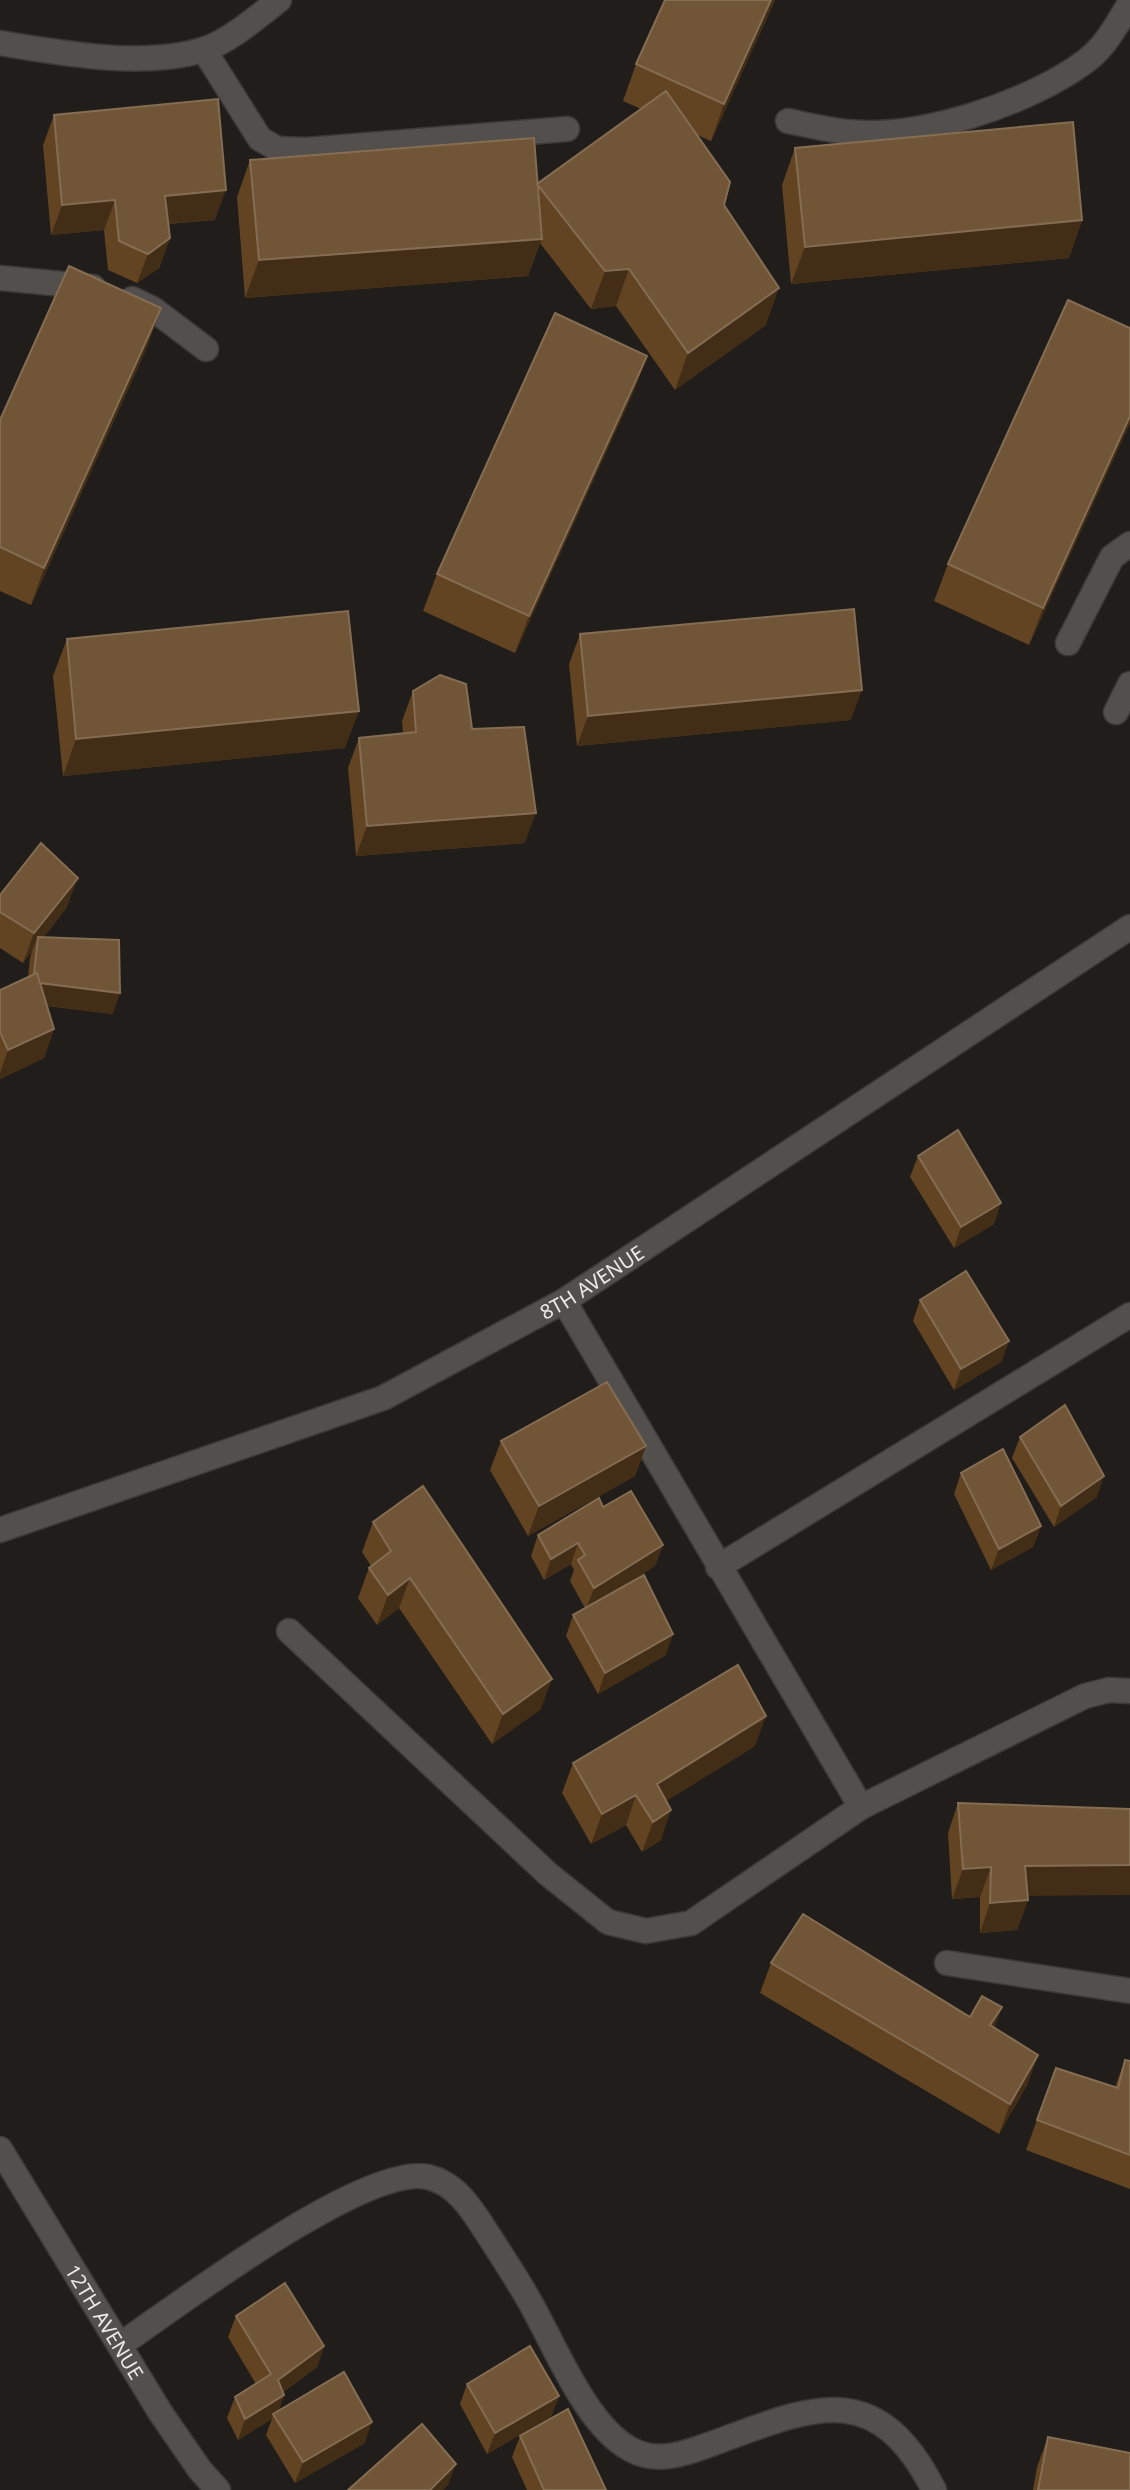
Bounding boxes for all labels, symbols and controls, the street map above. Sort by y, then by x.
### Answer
street label: 8TH AVENUE [535,1239,649,1325]
street label: 12TH AVENUE [60,2259,150,2384]

